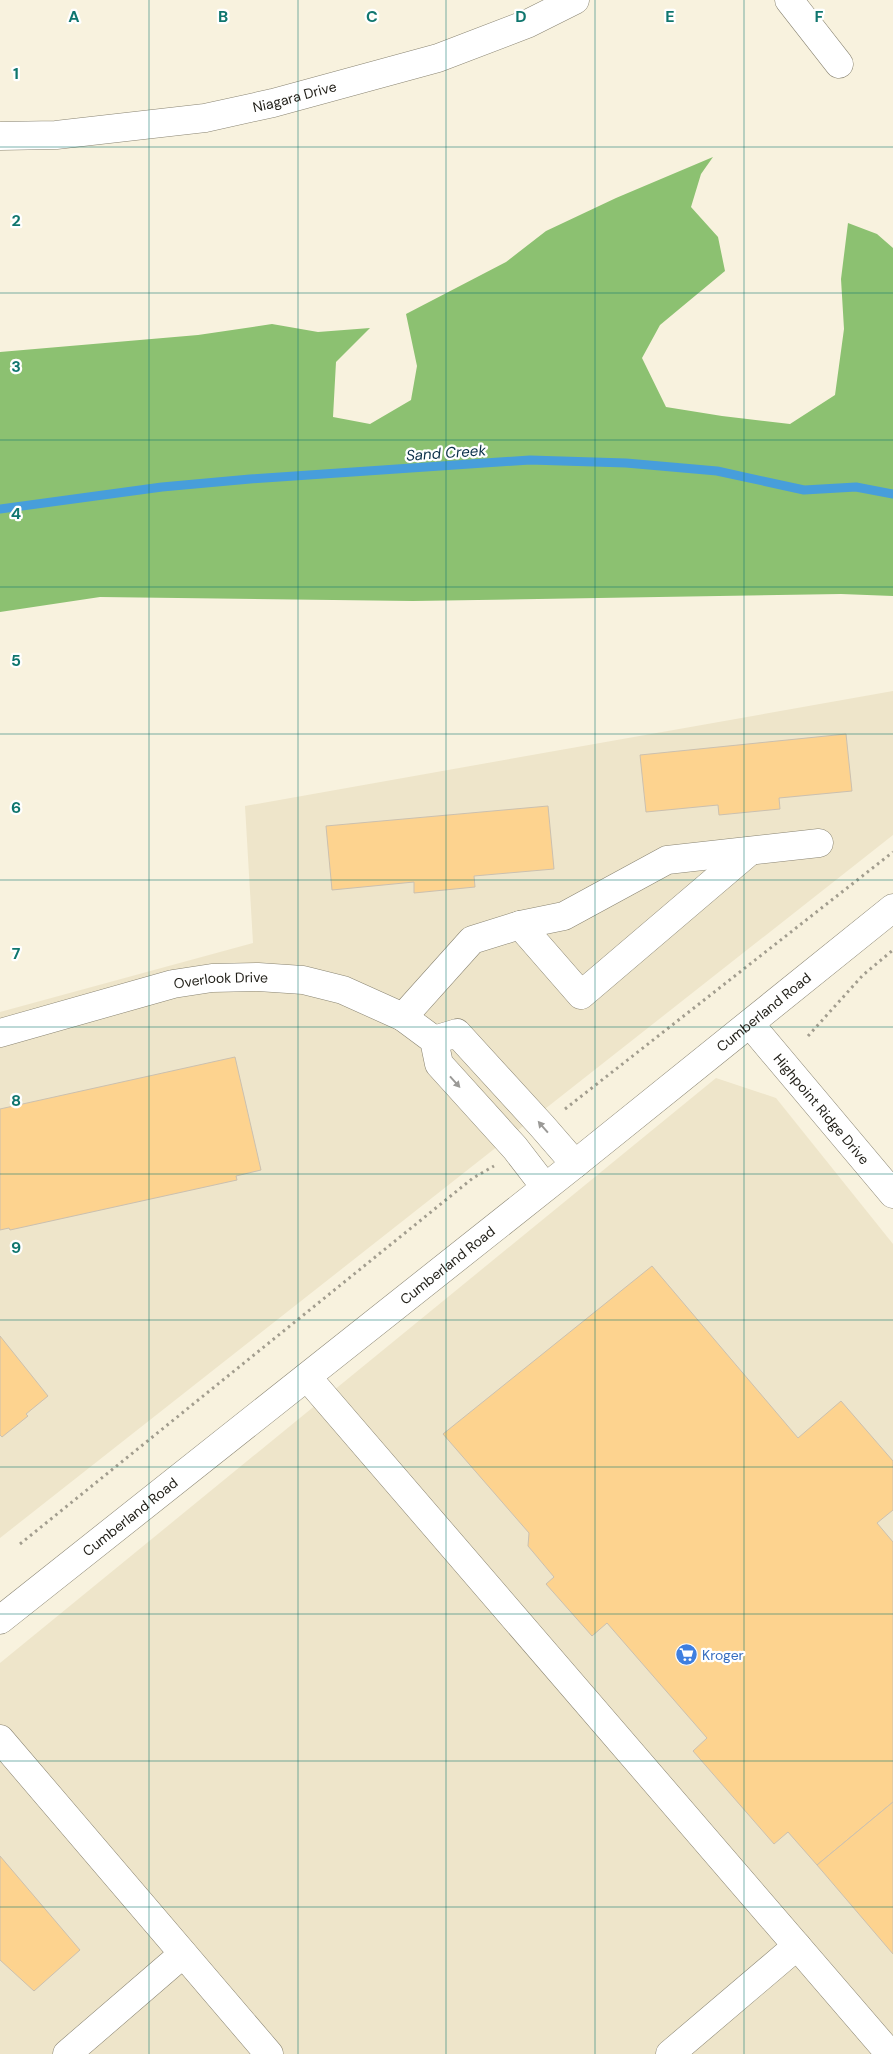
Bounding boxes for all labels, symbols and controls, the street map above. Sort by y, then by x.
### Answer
text: A [68,6,80,27]
text: B [218,6,228,27]
text: C [366,6,378,27]
text: D [515,6,527,27]
text: E [665,6,675,27]
text: F [815,6,824,27]
text: 1 [13,63,19,84]
street label: Niagara Drive [251,77,338,116]
text: 2 [11,210,21,231]
text: 3 [11,356,21,377]
water label: Sand Creek [405,440,487,466]
text: 4 [11,503,21,524]
text: 5 [11,650,21,671]
text: 6 [11,797,21,818]
text: 7 [12,943,21,964]
street label: Overlook Drive [172,968,269,993]
street label: Cumberland Road [713,969,815,1056]
street label: Highpoint Ridge Drive [770,1050,873,1168]
one-way arrow [449,1075,461,1087]
text: 8 [11,1090,21,1111]
one-way arrow [537,1121,549,1133]
street label: Cumberland Road [396,1222,499,1308]
text: 9 [11,1237,21,1258]
street label: Cumberland Road [79,1474,181,1560]
supermarket icon: Kroger [674,1643,698,1667]
place label: Kroger [702,1646,744,1664]

